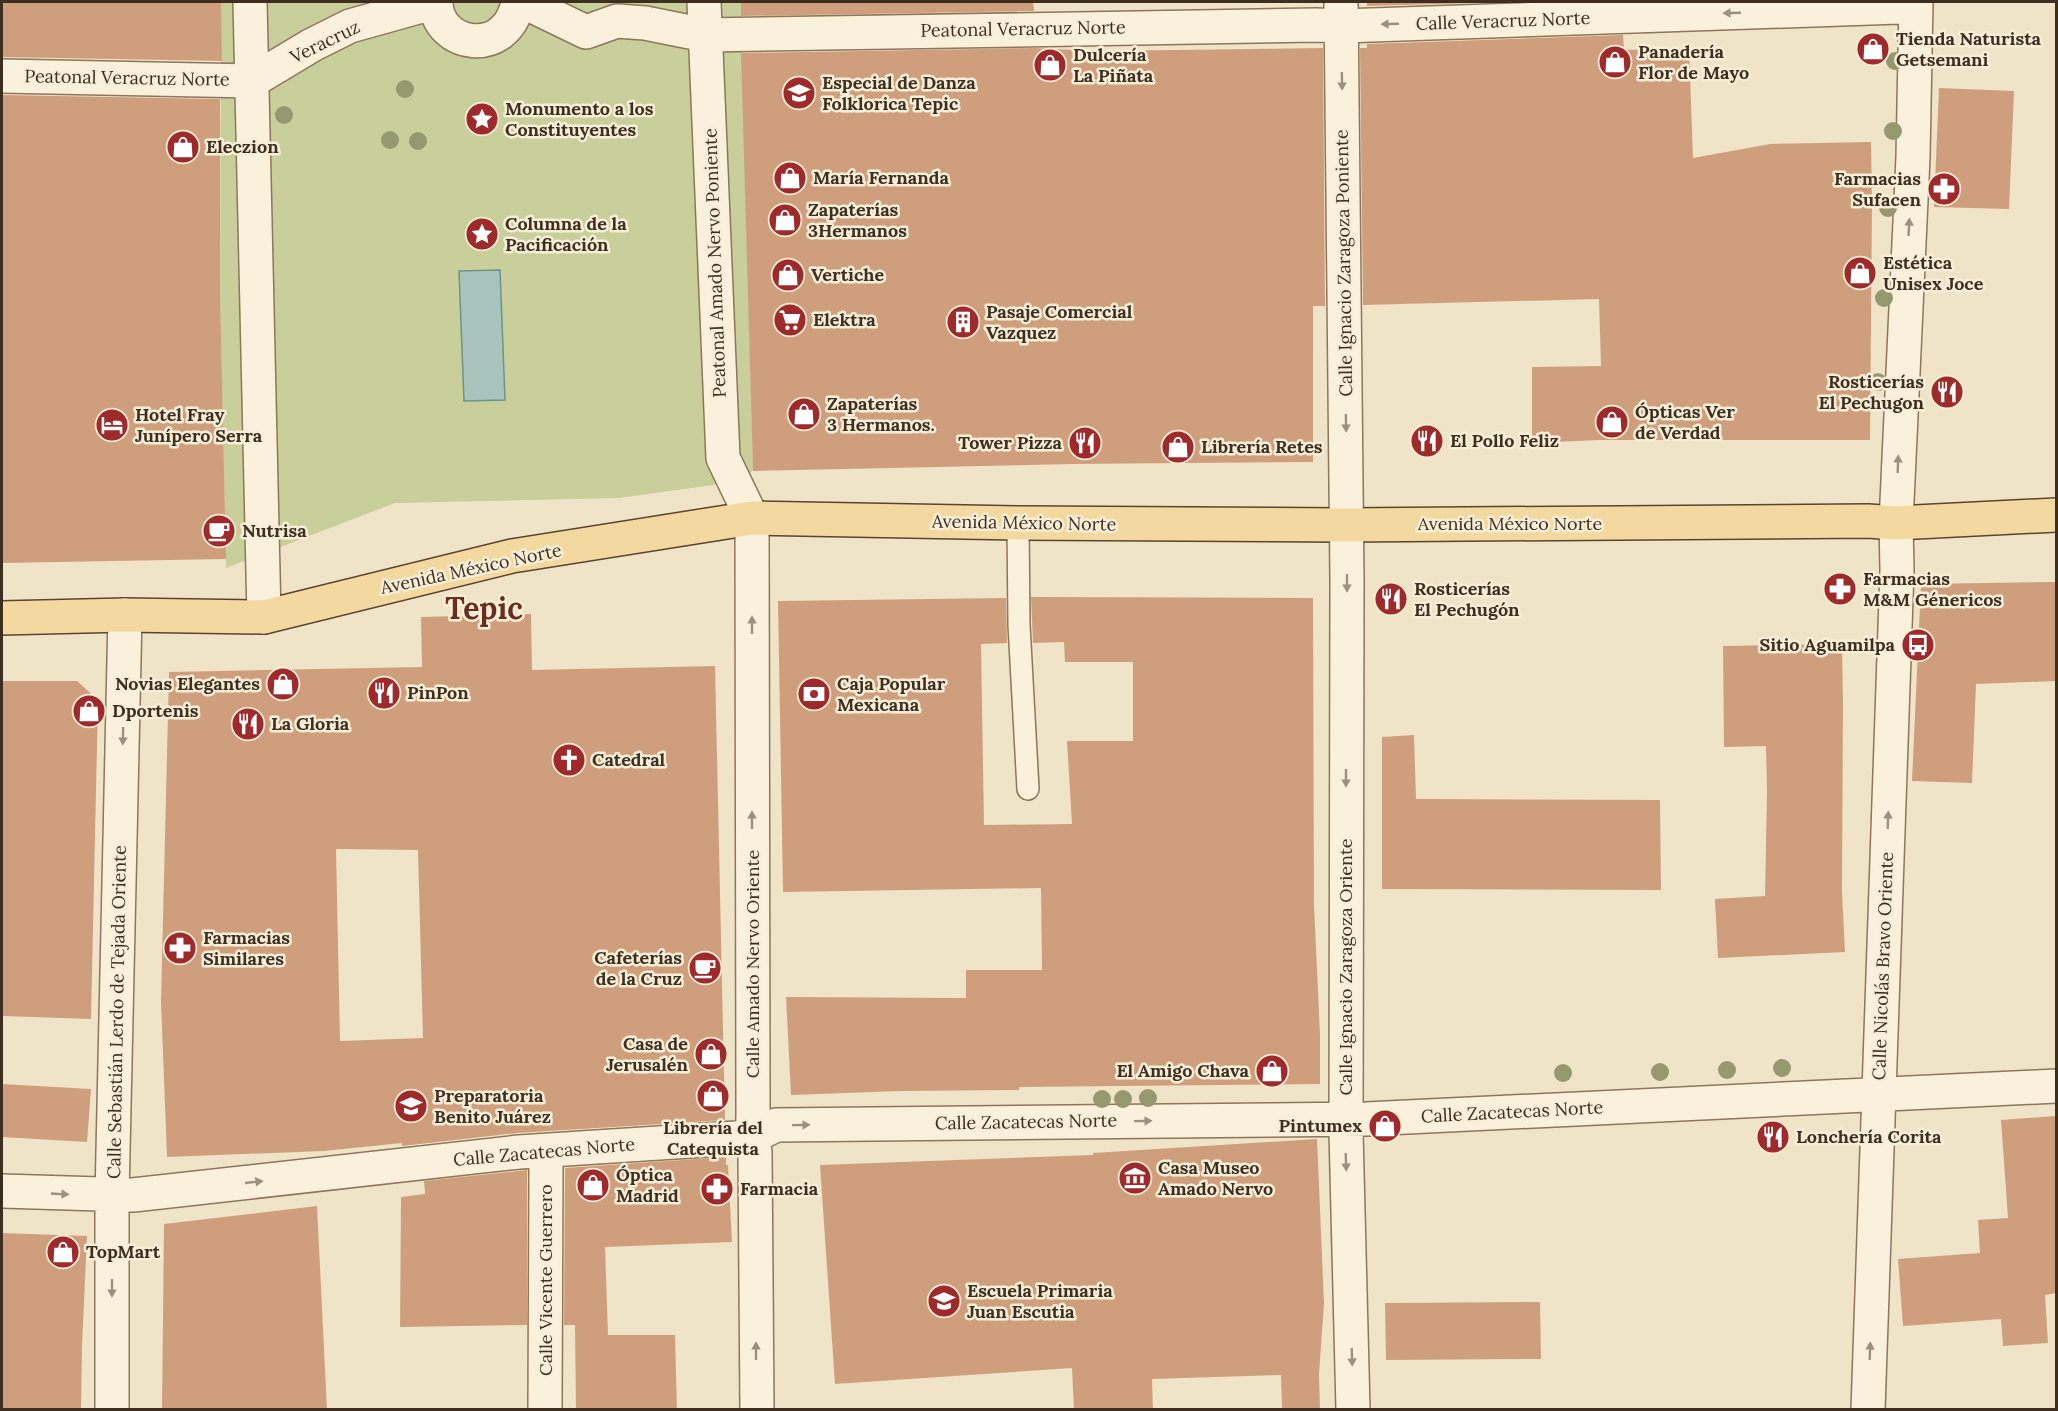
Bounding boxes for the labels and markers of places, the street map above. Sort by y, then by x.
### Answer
place label: Tienda Naturista Getsemani [1896,27,2042,71]
shop icon: Tienda Naturista Getsemani [1855,31,1891,67]
place label: Panadería Flor de Mayo [1638,40,1749,84]
place label: Dulcería La Piñata [1073,43,1154,87]
shop icon: Panadería Flor de Mayo [1597,44,1633,80]
shop icon: Dulcería La Piñata [1032,47,1068,83]
place label: Especial de Danza Folklorica Tepic [822,71,976,115]
school or university icon: Especial de Danza Folklorica Tepic [781,75,817,111]
place label: Monumento a los Constituyentes [505,97,654,141]
place icon: Monumento a los Constituyentes [464,101,500,137]
shop icon: Eleczion [165,129,201,165]
place label: Eleczion [206,135,279,158]
shop icon: María Fernanda [772,160,808,196]
place label: María Fernanda [813,166,949,189]
place label: Farmacias Sufacen [1834,167,1922,211]
pharmacy icon: Farmacias Sufacen [1926,171,1962,207]
place label: Zapaterías 3Hermanos [808,198,907,242]
shop icon: Zapaterías 3Hermanos [767,202,803,238]
place label: Columna de la Pacificación [505,212,627,256]
place icon: Columna de la Pacificación [464,216,500,252]
place label: Estética Unisex Joce [1883,251,1984,295]
shop icon: Estética Unisex Joce [1842,255,1878,291]
shop icon: Vertiche [770,257,806,293]
place label: Vertiche [811,263,884,286]
place label: Pasaje Comercial Vazquez [986,300,1133,344]
supermarket icon: Elektra [772,302,808,338]
building icon: Pasaje Comercial Vazquez [945,304,981,340]
place label: Elektra [813,308,876,331]
place label: Rosticerías El Pechugon [1818,370,1925,414]
restaurant icon: Rosticerías El Pechugon [1929,374,1965,410]
place label: Zapaterías 3 Hermanos. [827,392,935,436]
shop icon: Zapaterías 3 Hermanos. [786,396,822,432]
place label: Ópticas Ver de Verdad [1635,400,1735,444]
place label: Hotel Fray Junípero Serra [135,403,263,447]
shop icon: Ópticas Ver de Verdad [1594,404,1630,440]
hotel icon: Hotel Fray Junípero Serra [94,407,130,443]
restaurant icon: El Pollo Feliz [1409,423,1445,459]
restaurant icon: Tower Pizza [1067,425,1103,461]
shop icon: Librería Retes [1160,429,1196,465]
place label: El Pollo Feliz [1450,429,1559,452]
place label: Tower Pizza [958,431,1063,454]
place label: Librería Retes [1201,435,1323,458]
cafe icon: Nutrisa [201,513,237,549]
place label: Nutrisa [242,519,307,542]
place label: Farmacias M&M Génericos [1863,567,2002,611]
pharmacy icon: Farmacias M&M Génericos [1822,571,1858,607]
place label: Rosticerías El Pechugón [1414,577,1520,621]
restaurant icon: Rosticerías El Pechugón [1373,581,1409,617]
bus stop icon: Sitio Aguamilpa [1900,627,1936,663]
place label: Sitio Aguamilpa [1760,633,1896,656]
shop icon: Novias Elegantes [265,666,301,702]
place label: Novias Elegantes [115,672,260,695]
place label: Caja Popular Mexicana [837,672,946,716]
restaurant icon: PinPon [366,675,402,711]
bank icon: Caja Popular Mexicana [796,676,832,712]
place label: PinPon [407,681,469,704]
shop icon: Dportenis [71,693,107,729]
place label: Dportenis [112,699,199,722]
restaurant icon: La Gloria [230,706,266,742]
place label: La Gloria [271,712,350,735]
church icon: Catedral [551,742,587,778]
place label: Catedral [592,748,666,771]
place label: Farmacias Similares [203,926,290,970]
pharmacy icon: Farmacias Similares [162,930,198,966]
place label: Cafeterías de la Cruz [594,946,682,990]
cafe icon: Cafeterías de la Cruz [687,950,723,986]
place label: Casa de Jerusalén [606,1032,689,1076]
shop icon: Casa de Jerusalén [693,1036,729,1072]
shop icon: El Amigo Chava [1254,1053,1290,1089]
place label: El Amigo Chava [1116,1059,1250,1082]
shop icon: Librería del Catequista [695,1078,731,1114]
place label: Preparatoria Benito Juárez [434,1084,551,1128]
school or university icon: Preparatoria Benito Juárez [393,1088,429,1124]
shop icon: Pintumex [1367,1108,1403,1144]
place label: Pintumex [1279,1114,1362,1137]
place label: Librería del Catequista [663,1116,763,1160]
restaurant icon: Lonchería Corita [1755,1119,1791,1155]
place label: Lonchería Corita [1796,1125,1942,1148]
place label: Casa Museo Amado Nervo [1158,1156,1273,1200]
museum icon: Casa Museo Amado Nervo [1117,1160,1153,1196]
place label: Óptica Madrid [616,1163,679,1207]
shop icon: Óptica Madrid [575,1167,611,1203]
pharmacy icon: Farmacia [699,1171,735,1207]
place label: Farmacia [740,1177,819,1200]
shop icon: TopMart [45,1234,81,1270]
place label: TopMart [86,1240,161,1263]
place label: Escuela Primaria Juan Escutia [967,1279,1113,1323]
school or university icon: Escuela Primaria Juan Escutia [926,1283,962,1319]

